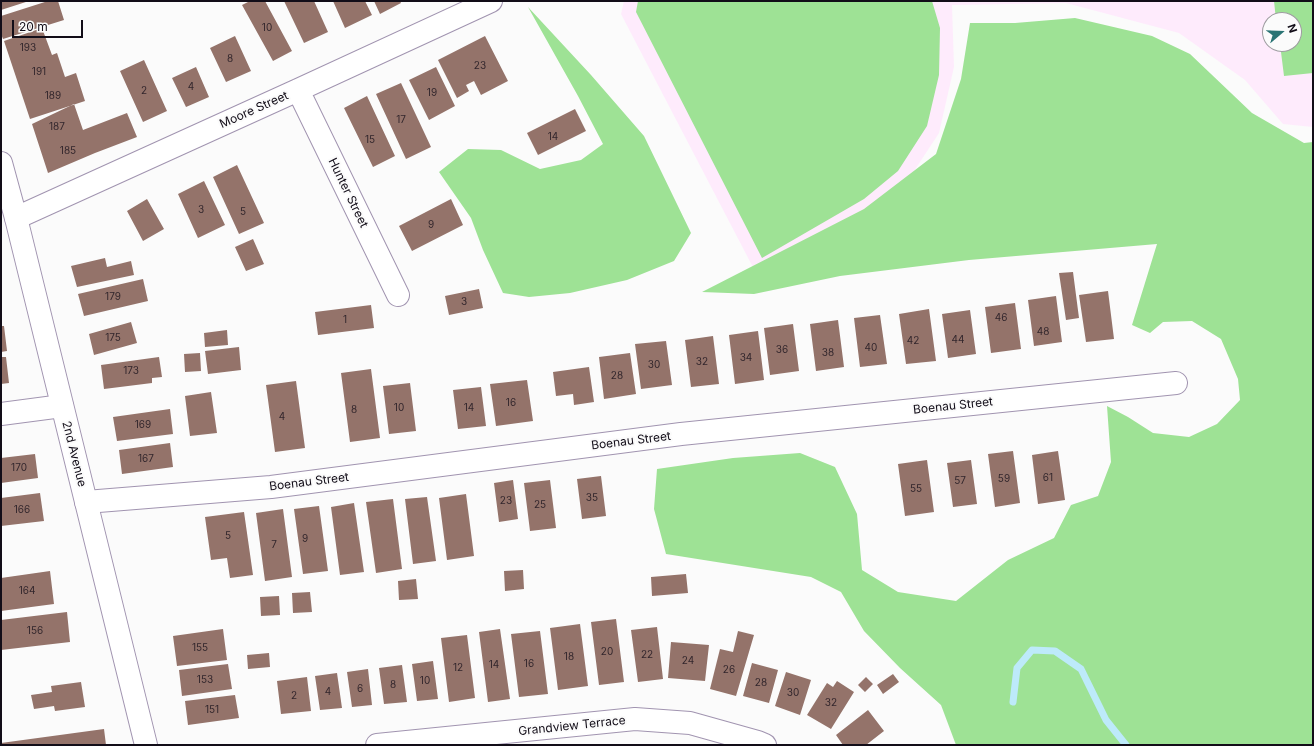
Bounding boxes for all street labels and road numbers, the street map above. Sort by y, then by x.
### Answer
street label: Moore Street [217,88,291,132]
street label: Hunter Street [325,156,371,230]
street label: Boenau Street [912,395,994,417]
street label: 2nd Avenue [59,420,89,488]
street label: Boenau Street [590,429,672,453]
street label: Boenau Street [268,470,350,494]
street label: Grandview Terrace [518,713,626,739]

